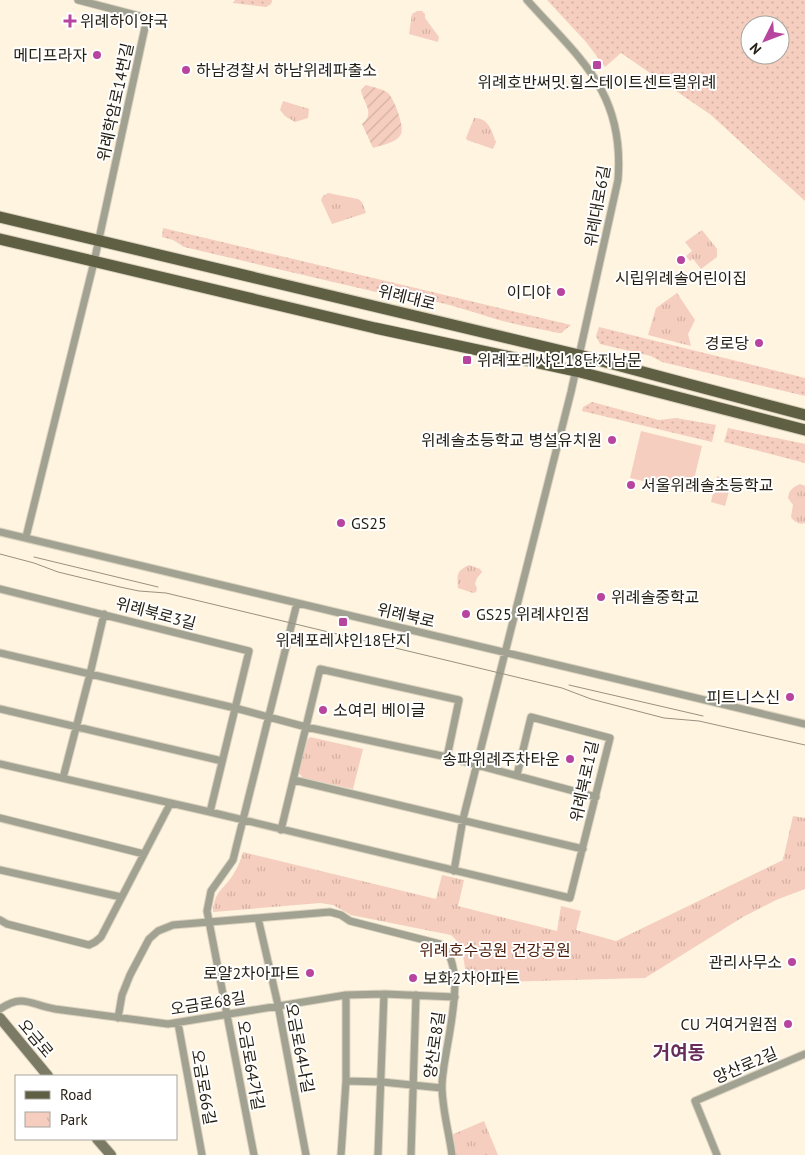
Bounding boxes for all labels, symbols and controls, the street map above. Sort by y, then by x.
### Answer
place label: 위례하이약국 [80,11,168,31]
marker: 위례하이약국 [64,15,76,27]
north arrow [740,15,790,65]
text: N [746,39,765,58]
street label: 위례학암로14번길 [93,41,137,163]
place label: 메디프라자 [13,45,87,65]
marker: 메디프라자 [91,49,103,61]
marker: 위례호반써밋.힐스테이트센트럴위례 [591,59,603,71]
place label: 하남경찰서 하남위례파출소 [196,60,377,80]
marker: 하남경찰서 하남위례파출소 [180,64,192,76]
place label: 위례호반써밋.힐스테이트센트럴위례 [478,72,716,92]
street label: 위례대로6길 [580,164,614,248]
marker: 시립위례솔어린이집 [675,254,687,266]
place label: 시립위례솔어린이집 [615,268,747,288]
street label: 위례대로 [376,280,438,314]
place label: 이디야 [507,282,551,302]
marker: 이디야 [555,286,567,298]
place label: 경로당 [705,333,749,353]
marker: 경로당 [753,337,765,349]
place label: 위례포레샤인18단지남문 [477,350,642,370]
marker: 위례포레샤인18단지남문 [461,354,473,366]
place label: 위례솔초등학교 병설유치원 [421,430,602,450]
marker: 위례솔초등학교 병설유치원 [606,434,618,446]
place label: 서울위례솔초등학교 [641,475,773,495]
marker: 서울위례솔초등학교 [625,479,637,491]
place label: GS25 [351,513,387,533]
marker: GS25 [335,517,347,529]
place label: 위례솔중학교 [611,587,699,607]
marker: 위례솔중학교 [595,591,607,603]
street label: 위례북로3길 [114,593,198,633]
street label: 위례북로 [375,599,437,631]
place label: GS25 위례샤인점 [476,604,590,624]
marker: GS25 위례샤인점 [460,608,472,620]
marker: 위례포레샤인18단지 [337,616,349,628]
place label: 위례포레샤인18단지 [275,630,411,650]
place label: 피트니스신 [706,687,780,707]
marker: 피트니스신 [784,691,796,703]
place label: 소여리 베이글 [333,700,426,720]
marker: 소여리 베이글 [317,704,329,716]
street label: 위례북로1길 [566,739,602,823]
place label: 송파위례주차타운 [442,749,560,769]
marker: 송파위례주차타운 [564,753,576,765]
park label: 위례호수공원 건강공원 [419,940,571,960]
place label: 관리사무소 [708,952,782,972]
marker: 관리사무소 [786,956,798,968]
place label: 로얄2차아파트 [203,963,300,983]
marker: 로얄2차아파트 [304,967,316,979]
place label: 보화2차아파트 [423,968,520,988]
marker: 보화2차아파트 [407,972,419,984]
street label: 오금로68길 [169,987,247,1019]
street label: 오금로64나길 [281,1001,319,1095]
street label: 양산로8길 [419,1010,449,1080]
place label: CU 거여거원점 [681,1014,778,1034]
street label: 오금로 [14,1015,58,1062]
street label: 오금로64가길 [233,1018,269,1112]
marker: CU 거여거원점 [782,1018,794,1030]
district label: 거여동 [653,1040,705,1064]
street label: 양산로2길 [710,1043,780,1087]
street label: 오금로66길 [188,1048,220,1126]
legend [15,1075,178,1140]
text: Road [60,1085,92,1104]
text: Park [60,1110,88,1129]

